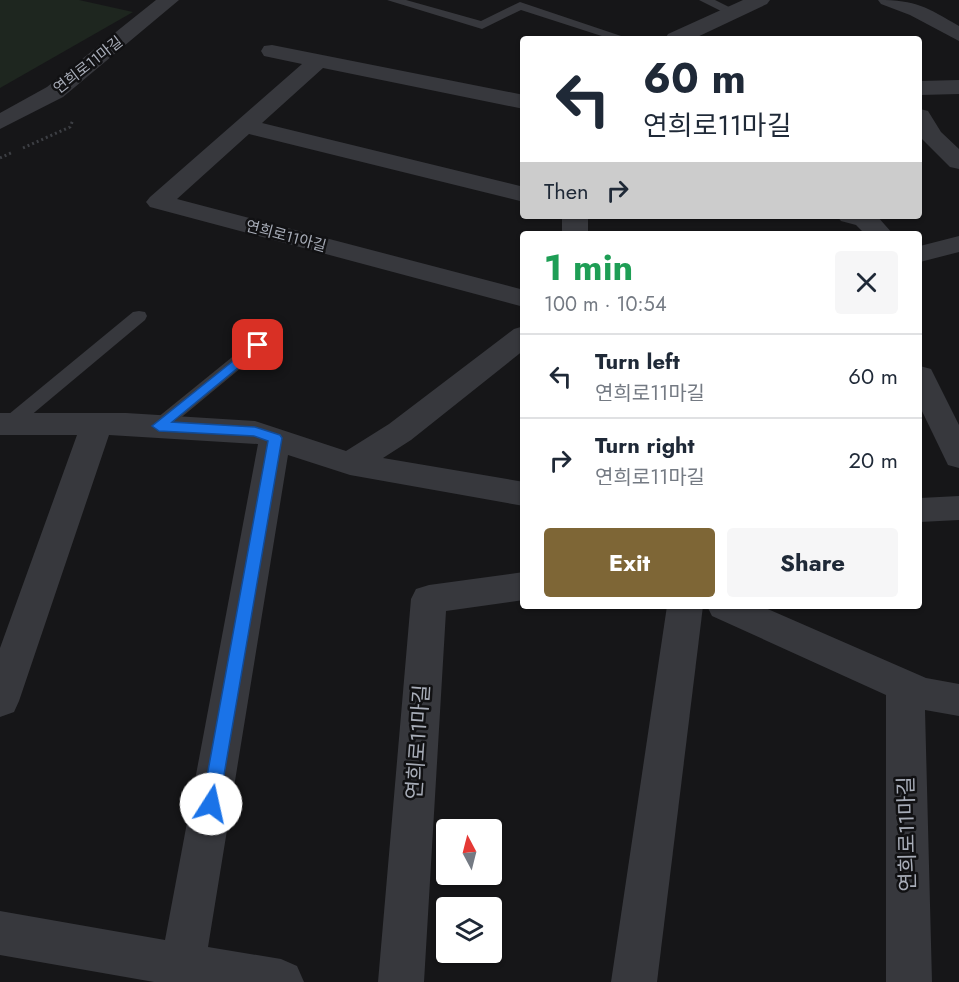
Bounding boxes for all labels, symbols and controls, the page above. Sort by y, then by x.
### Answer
street label: 연희로11마길 [49,31,127,99]
text: 60 m [643,48,746,109]
icon: left [544,60,622,138]
text: 연희로11마길 [643,106,792,145]
icon: right [601,174,634,207]
text: Then [544,175,589,207]
street label: 연희로11아길 [243,215,329,257]
text: 1 min [544,241,633,293]
button: close [835,251,898,314]
text: 100 m · 10:54 [544,290,667,319]
pin [232,319,283,370]
icon: arrive [241,328,274,361]
text: Turn left [595,345,680,377]
icon: left [544,360,577,393]
text: 60 m [848,360,898,392]
text: 연희로11마길 [595,379,705,408]
text: Turn right [595,429,695,461]
icon: right [544,444,577,477]
text: 20 m [849,444,898,476]
text: 연희로11마길 [595,463,705,492]
button: Exit [544,528,715,597]
button: Share [727,528,898,597]
street label: 연희로11마길 [399,683,437,801]
position arrow [179,772,243,836]
street label: 연희로11마길 [891,776,923,892]
north arrow [436,819,502,885]
map controls [436,819,502,963]
button: layers [436,897,502,963]

